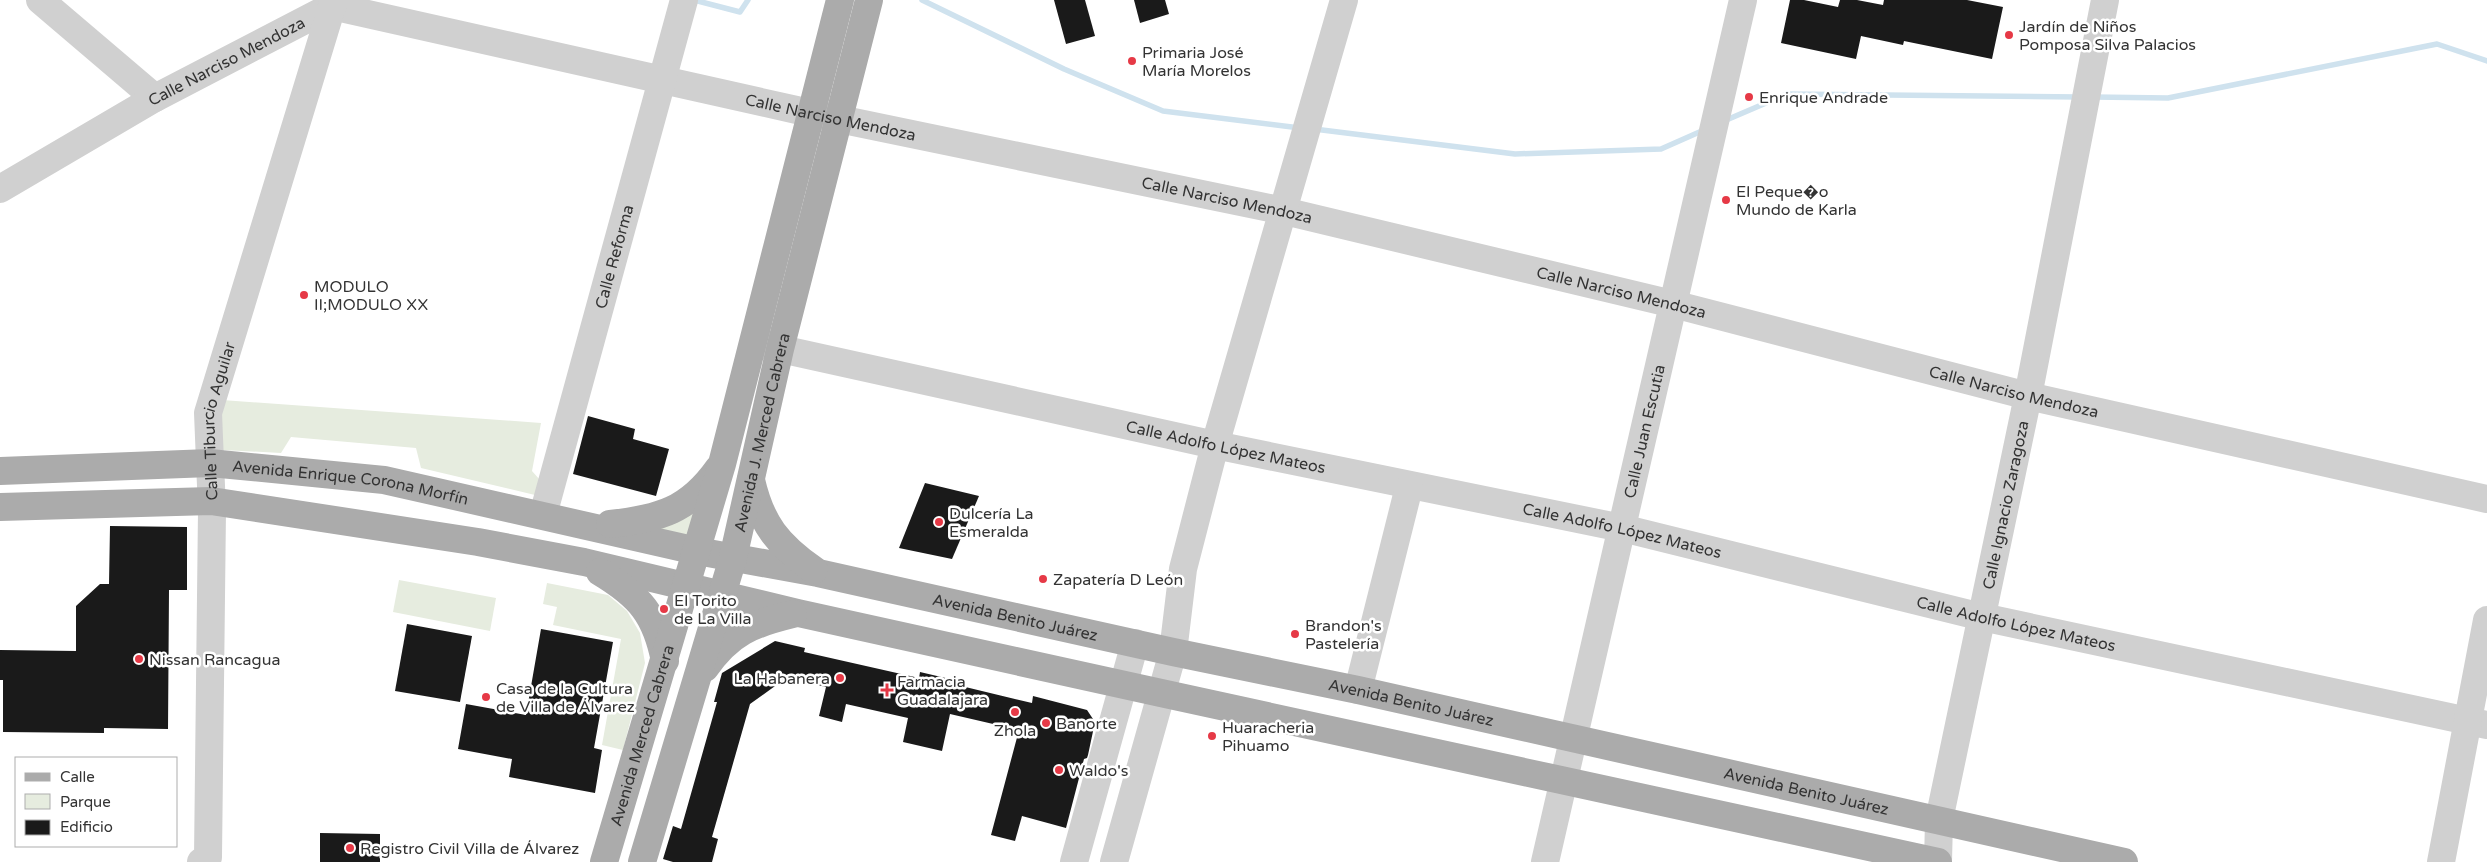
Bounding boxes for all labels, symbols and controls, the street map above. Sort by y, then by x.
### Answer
street label: Calle Narciso Mendoza [145,13,309,111]
place label: Jardín de Niños Pomposa Silva Palacios [2019,17,2196,55]
marker: Jardín de Niños Pomposa Silva Palacios [2003,29,2015,41]
place label: Primaria José María Morelos [1142,43,1251,81]
marker: Primaria José María Morelos [1126,55,1138,67]
place label: Enrique Andrade [1759,88,1888,108]
street label: Calle Narciso Mendoza [743,90,918,146]
marker: Enrique Andrade [1743,91,1755,103]
street label: Calle Narciso Mendoza [1140,173,1314,228]
place label: El Peque�o Mundo de Karla [1736,182,1857,220]
marker: El Peque�o Mundo de Karla [1720,194,1732,206]
street label: Calle Reforma [591,203,639,311]
street label: Calle Narciso Mendoza [1534,263,1708,323]
place label: MODULO II;MODULO XX [314,277,428,315]
marker: MODULO II;MODULO XX [298,289,310,301]
street label: Avenida J. Merced Cabrera [730,331,795,534]
street label: Calle Tiburcio Aguilar [199,339,240,501]
street label: Calle Narciso Mendoza [1927,362,2100,423]
street label: Calle Juan Escutia [1620,363,1670,500]
street label: Calle Adolfo López Mateos [1124,417,1327,478]
street label: Calle Ignacio Zaragoza [1979,419,2034,591]
street label: Avenida Enrique Corona Morfín [231,456,470,510]
street label: Calle Adolfo López Mateos [1521,499,1724,563]
place label: Dulcería La Esmeralda [949,504,1034,542]
marker: Dulcería La Esmeralda [933,516,945,528]
place label: Zapatería D León [1053,570,1183,590]
marker: Zapatería D León [1037,573,1049,585]
street label: Avenida Benito Juárez [931,590,1100,646]
place label: El Torito de La Villa [674,591,752,629]
street label: Calle Adolfo López Mateos [1914,592,2117,656]
marker: El Torito de La Villa [658,603,670,615]
place label: Brandon's Pastelería [1305,616,1382,654]
marker: Brandon's Pastelería [1289,628,1301,640]
street label: Avenida Merced Cabrera [606,643,679,829]
place label: Nissan Rancagua [149,650,280,670]
marker: Nissan Rancagua [133,653,145,665]
place label: La Habanera [734,669,830,689]
marker: La Habanera [834,672,846,684]
place label: Farmacia Guadalajara [897,672,988,710]
street label: Avenida Benito Juárez [1327,675,1496,731]
place label: Casa de la Cultura de Villa de Álvarez [496,679,635,717]
marker: Farmacia Guadalajara [881,684,893,696]
marker: Casa de la Cultura de Villa de Álvarez [480,691,492,703]
marker: Zhola [1009,706,1021,718]
place label: Banorte [1056,714,1117,734]
marker: Banorte [1040,717,1052,729]
place label: Huaracheria Pihuamo [1222,718,1314,756]
place label: Zhola [994,721,1036,741]
marker: Huaracheria Pihuamo [1206,730,1218,742]
legend [15,757,178,847]
place label: Waldo's [1069,761,1128,781]
street label: Avenida Benito Juárez [1722,763,1891,820]
marker: Waldo's [1053,764,1065,776]
text: Calle [60,768,95,786]
text: Parque [60,793,111,811]
text: Edificio [60,818,113,836]
place label: Registro Civil Villa de Álvarez [360,839,579,859]
marker: Registro Civil Villa de Álvarez [344,842,356,854]

